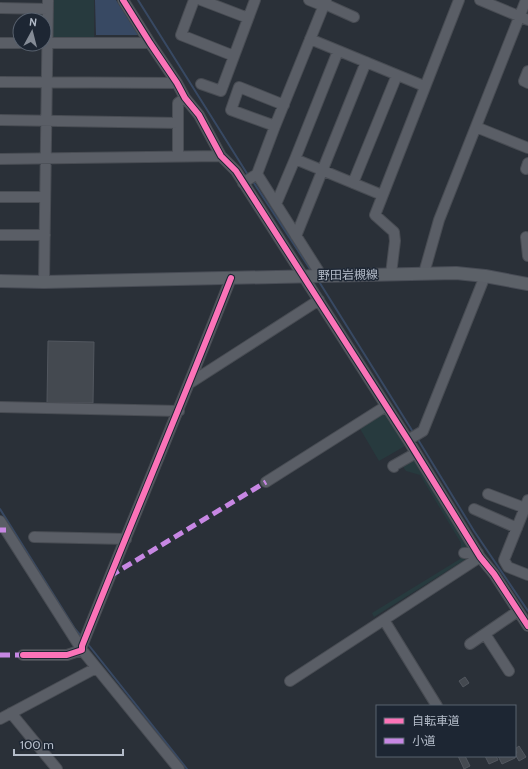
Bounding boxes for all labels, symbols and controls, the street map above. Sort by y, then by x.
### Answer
north arrow [12,12,52,52]
text: N [29,15,38,29]
street label: 野田岩槻線 [318,266,378,283]
legend [376,705,516,757]
text: 自転車道 [412,713,460,728]
scale bar [14,731,123,757]
text: 小道 [412,733,436,748]
text: 100 m [20,737,54,752]

